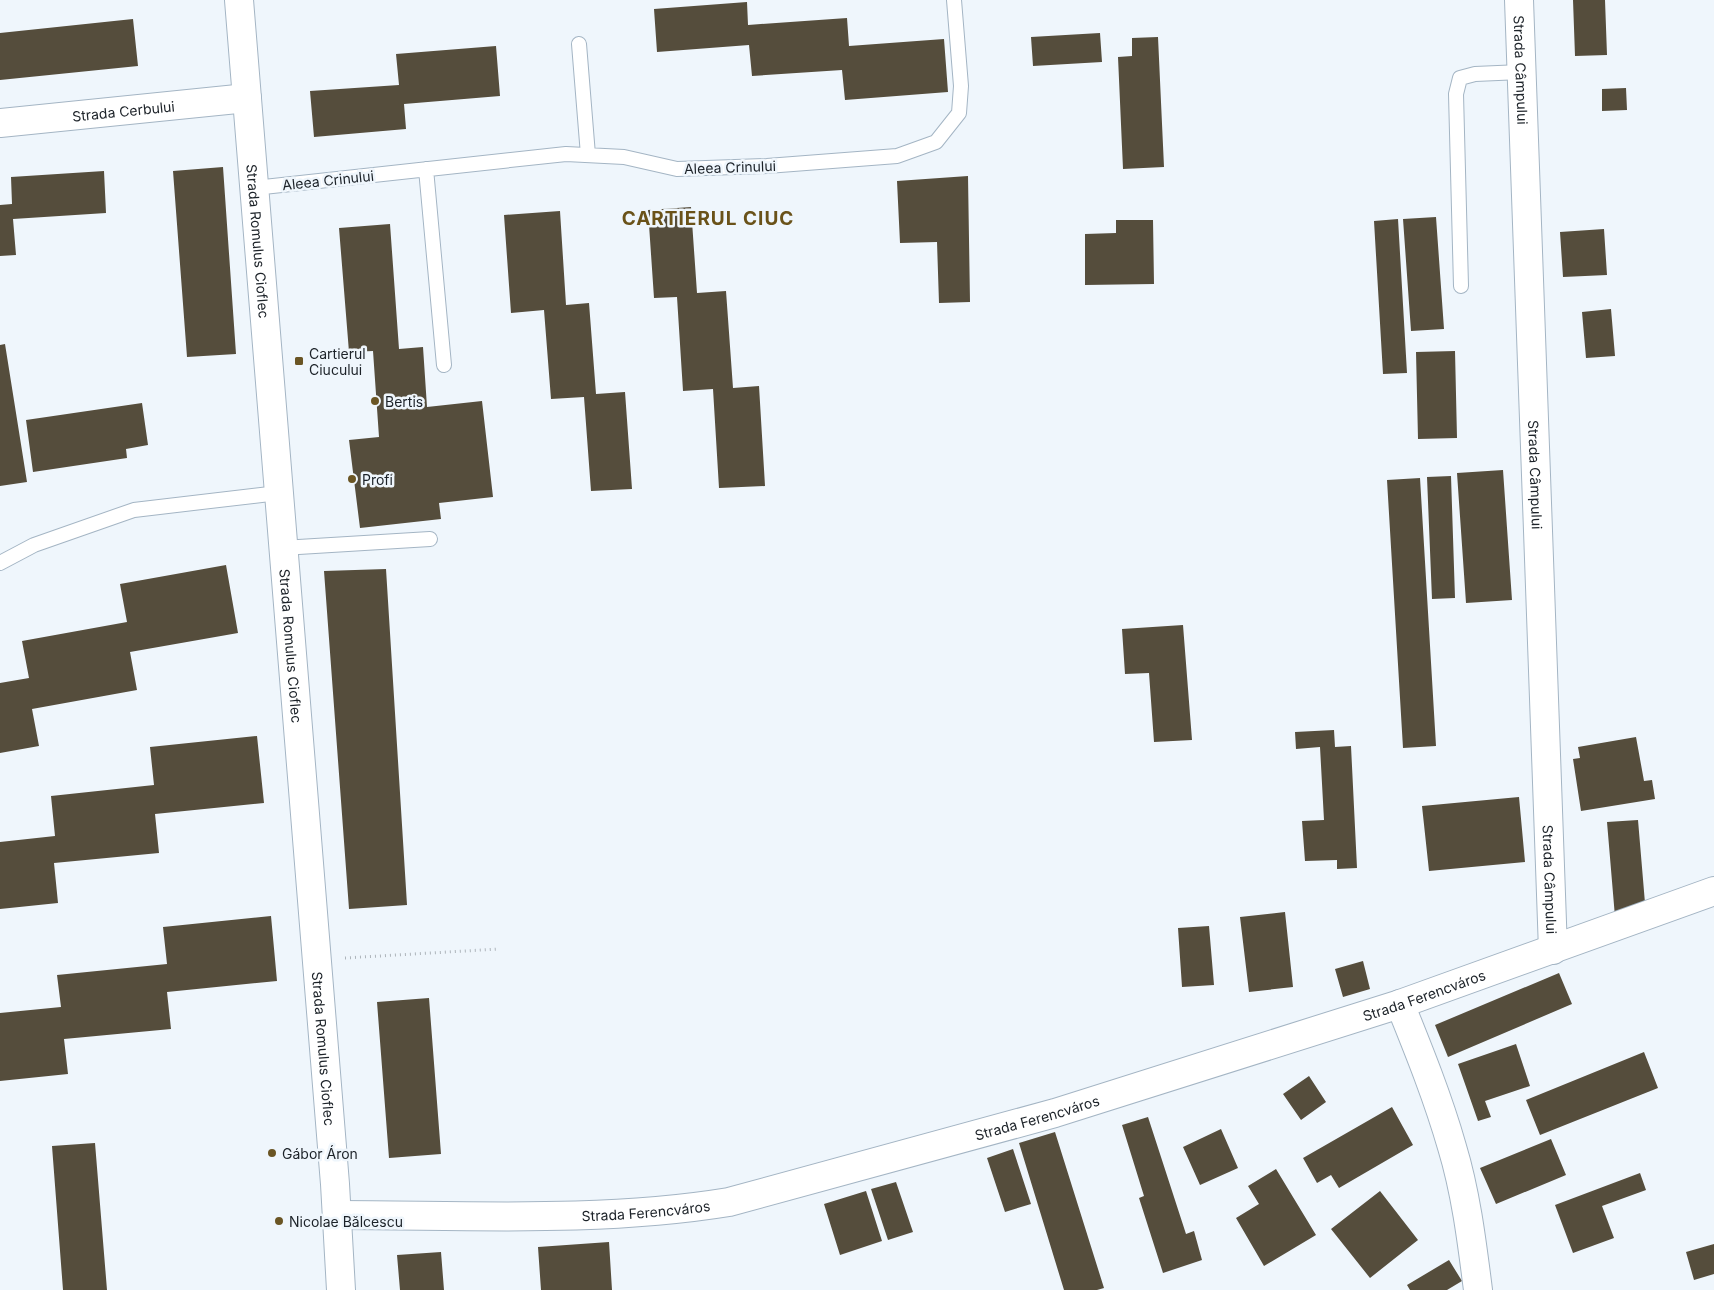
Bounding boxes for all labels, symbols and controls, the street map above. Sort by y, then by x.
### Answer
street label: Strada Câmpului [1511,15,1532,125]
street label: Strada Cerbului [71,97,175,124]
street label: Aleea Crinului [684,157,776,177]
street label: Strada Romulus Cioflec [244,163,273,319]
street label: Aleea Crinului [281,167,375,193]
district label: CARTIERUL CIUC [622,207,794,230]
place label: Cartierul Ciucului [309,345,366,378]
marker: Cartierul Ciucului [293,355,305,367]
place label: Bertis [385,393,423,410]
marker: Bertis [369,395,381,407]
street label: Strada Câmpului [1526,420,1546,530]
place label: Profi [362,471,393,488]
marker: Profi [346,473,358,485]
street label: Strada Romulus Cioflec [277,568,306,724]
street label: Strada Câmpului [1540,824,1561,934]
street label: Strada Ferencváros [1360,966,1488,1024]
street label: Strada Romulus Cioflec [309,971,339,1126]
street label: Strada Ferencváros [973,1091,1101,1143]
place label: Gábor Áron [282,1145,358,1162]
marker: Gábor Áron [266,1147,278,1159]
street label: Strada Ferencváros [581,1196,711,1224]
place label: Nicolae Bălcescu [289,1213,403,1230]
marker: Nicolae Bălcescu [273,1215,285,1227]

